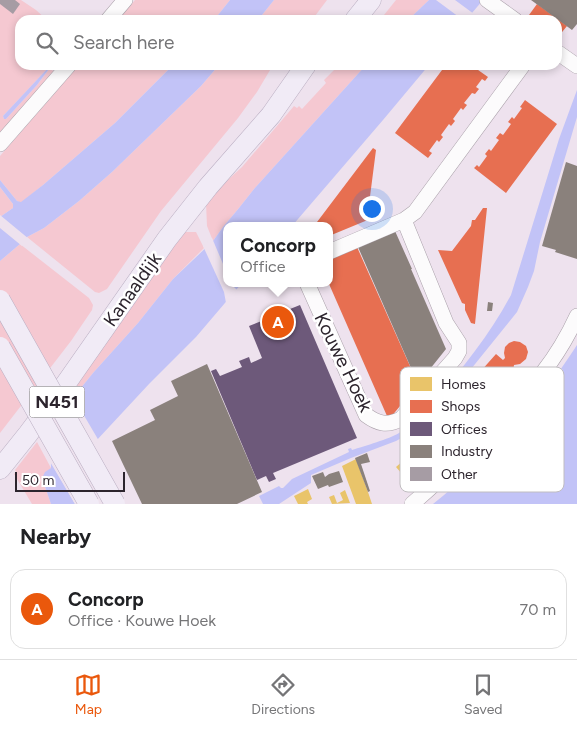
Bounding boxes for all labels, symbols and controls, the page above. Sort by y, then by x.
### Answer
search box [15,15,562,70]
icon: search [33,29,61,57]
text: Search here [73,31,175,54]
your location [359,196,385,222]
popup [223,222,333,287]
text: Concorp [240,234,316,257]
street label: Kanaaldijk [99,247,167,331]
text: Office [240,257,286,276]
pin: A [262,303,294,341]
street label: Kouwe Hoek [310,309,378,416]
legend [400,367,564,492]
text: Homes [441,376,486,393]
road number: N451 [30,387,84,418]
text: Shops [441,398,480,415]
text: Offices [441,421,487,438]
text: Industry [441,443,493,460]
text: Other [441,466,478,483]
scale bar [15,469,125,492]
text: 50 m [22,472,54,489]
text: Nearby [20,524,91,549]
text: Concorp [68,588,144,611]
text: A [31,600,43,619]
text: 70 m [520,600,556,619]
text: Office · Kouwe Hoek [68,611,216,630]
tab: Map [74,671,102,718]
tab: Directions [251,671,315,718]
tab: Saved [464,671,503,718]

